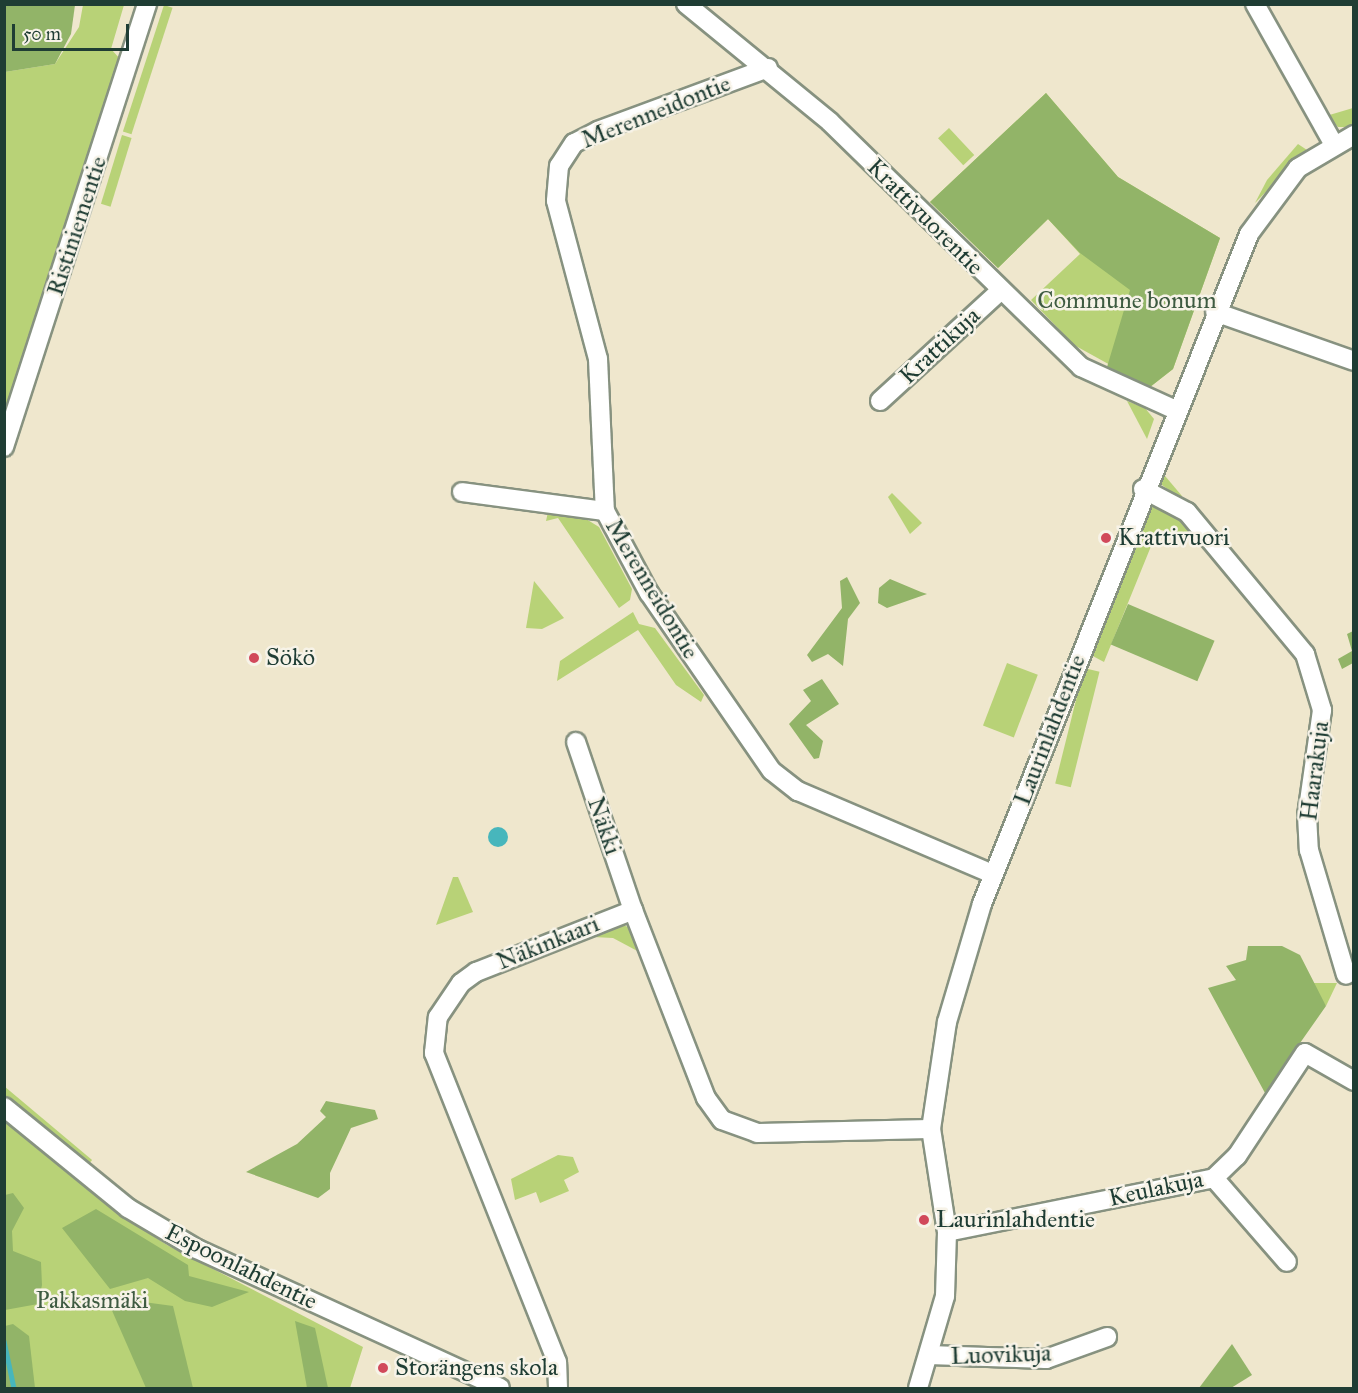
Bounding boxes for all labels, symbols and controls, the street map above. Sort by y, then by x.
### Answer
scale bar [15,12,132,50]
text: 50 m [23,23,61,45]
street label: Merenneidontie [577,69,735,155]
street label: Ristiniementie [41,153,113,299]
street label: Krattivuorentie [861,153,989,281]
park label: Commune bonum [1037,287,1217,315]
street label: Krattikuja [894,301,986,391]
street label: Merenneidontie [599,514,705,664]
place label: Krattivuori [1118,524,1230,552]
marker: Krattivuori [1099,531,1113,545]
place label: Sökö [266,644,315,672]
marker: Sökö [247,651,261,665]
street label: Laurinlahdentie [1008,651,1092,809]
street label: Haarakuja [1295,720,1335,822]
street label: Näkki [581,793,627,859]
street label: Näkinkaari [493,909,603,977]
street label: Keulakuja [1106,1165,1206,1213]
place label: Laurinlahdentie [936,1206,1095,1234]
marker: Laurinlahdentie [917,1213,931,1227]
street label: Espoonlahdentie [160,1218,322,1316]
park label: Pakkasmäki [36,1287,148,1315]
street label: Luovikuja [950,1339,1052,1371]
place label: Storängens skola [395,1354,558,1382]
marker: Storängens skola [376,1361,390,1375]

